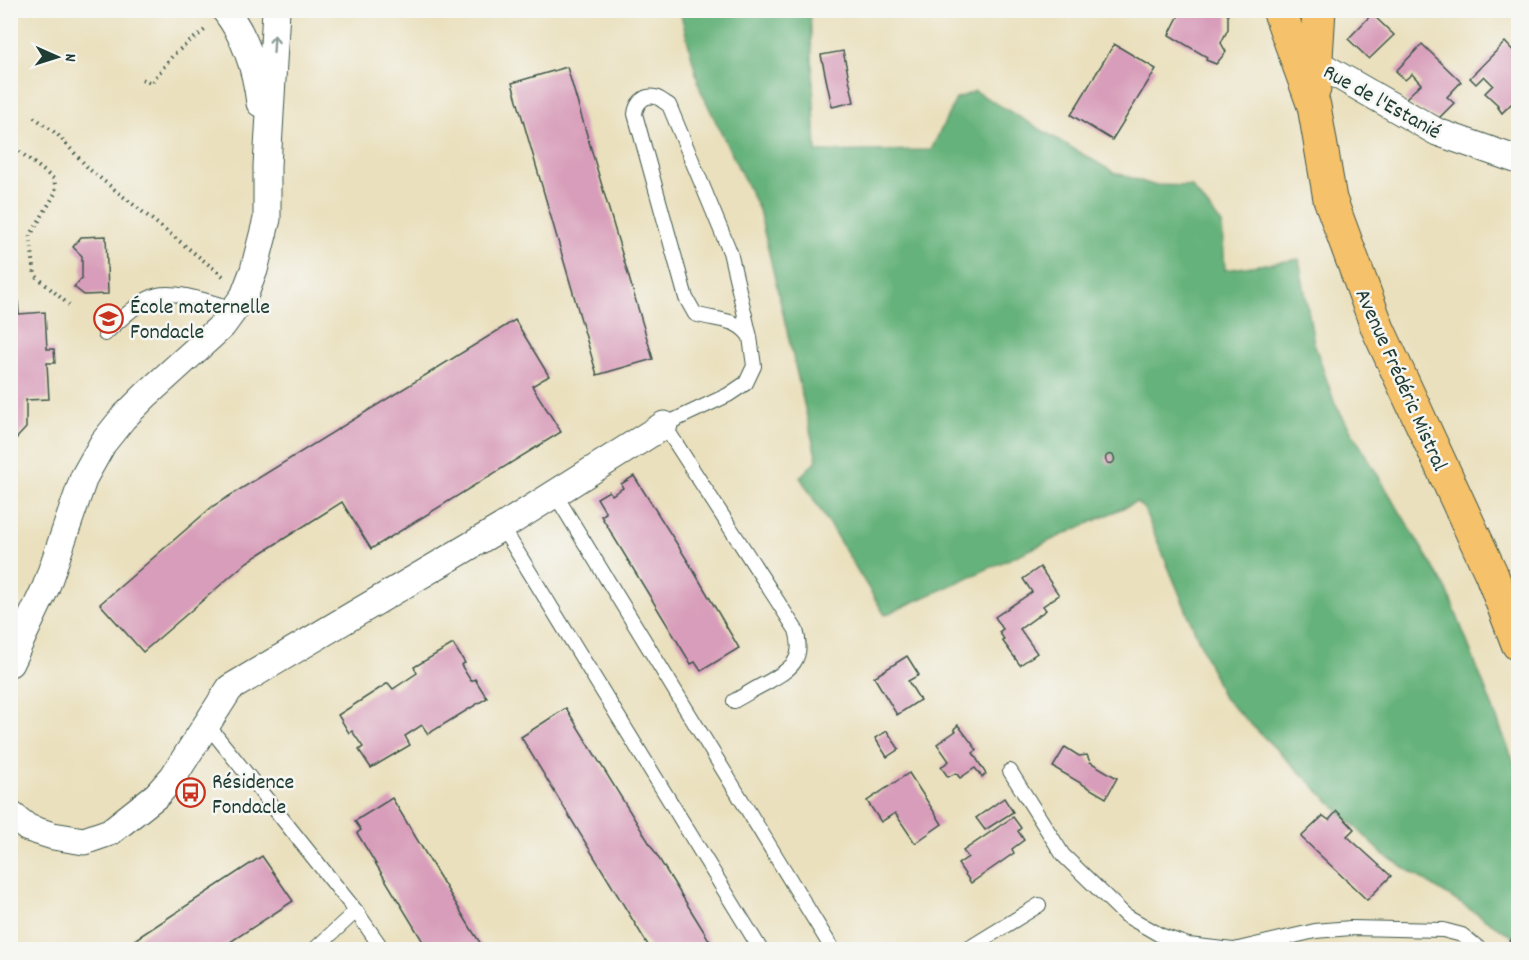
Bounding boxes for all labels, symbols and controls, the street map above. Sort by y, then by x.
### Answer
north arrow [27,27,87,87]
one-way arrow [268,35,279,55]
text: N [58,53,81,62]
street label: Rue de l'Estanié [1317,58,1446,148]
street label: Avenue Frédéric Mistral [1346,284,1454,477]
place label: École maternelle Fondacle [130,293,270,349]
school or university icon: École maternelle Fondacle [93,302,125,334]
place label: Résidence Fondacle [212,768,294,824]
bus stop icon: Résidence Fondacle [175,777,207,809]

